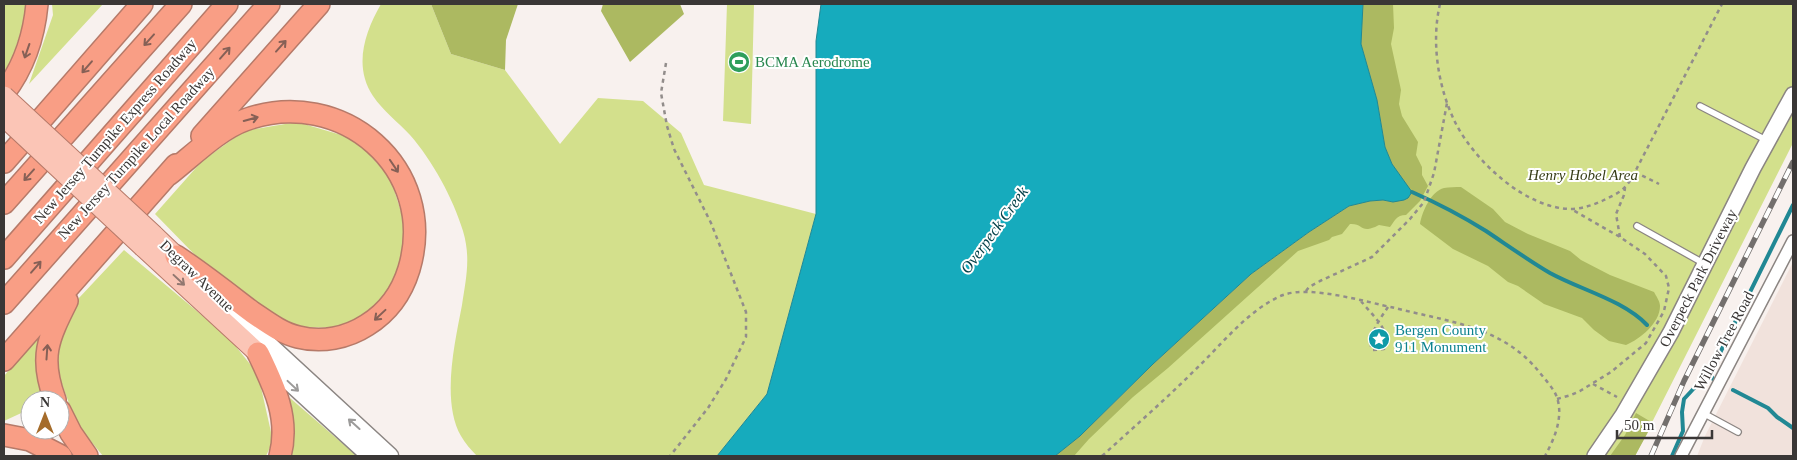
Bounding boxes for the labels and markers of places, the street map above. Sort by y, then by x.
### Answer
sports icon: BCMA Aerodrome [727,50,751,74]
place label: BCMA Aerodrome [755,54,870,70]
place label: Bergen County 911 Monument [1395,322,1487,355]
place icon: Bergen County 911 Monument [1367,327,1391,351]

